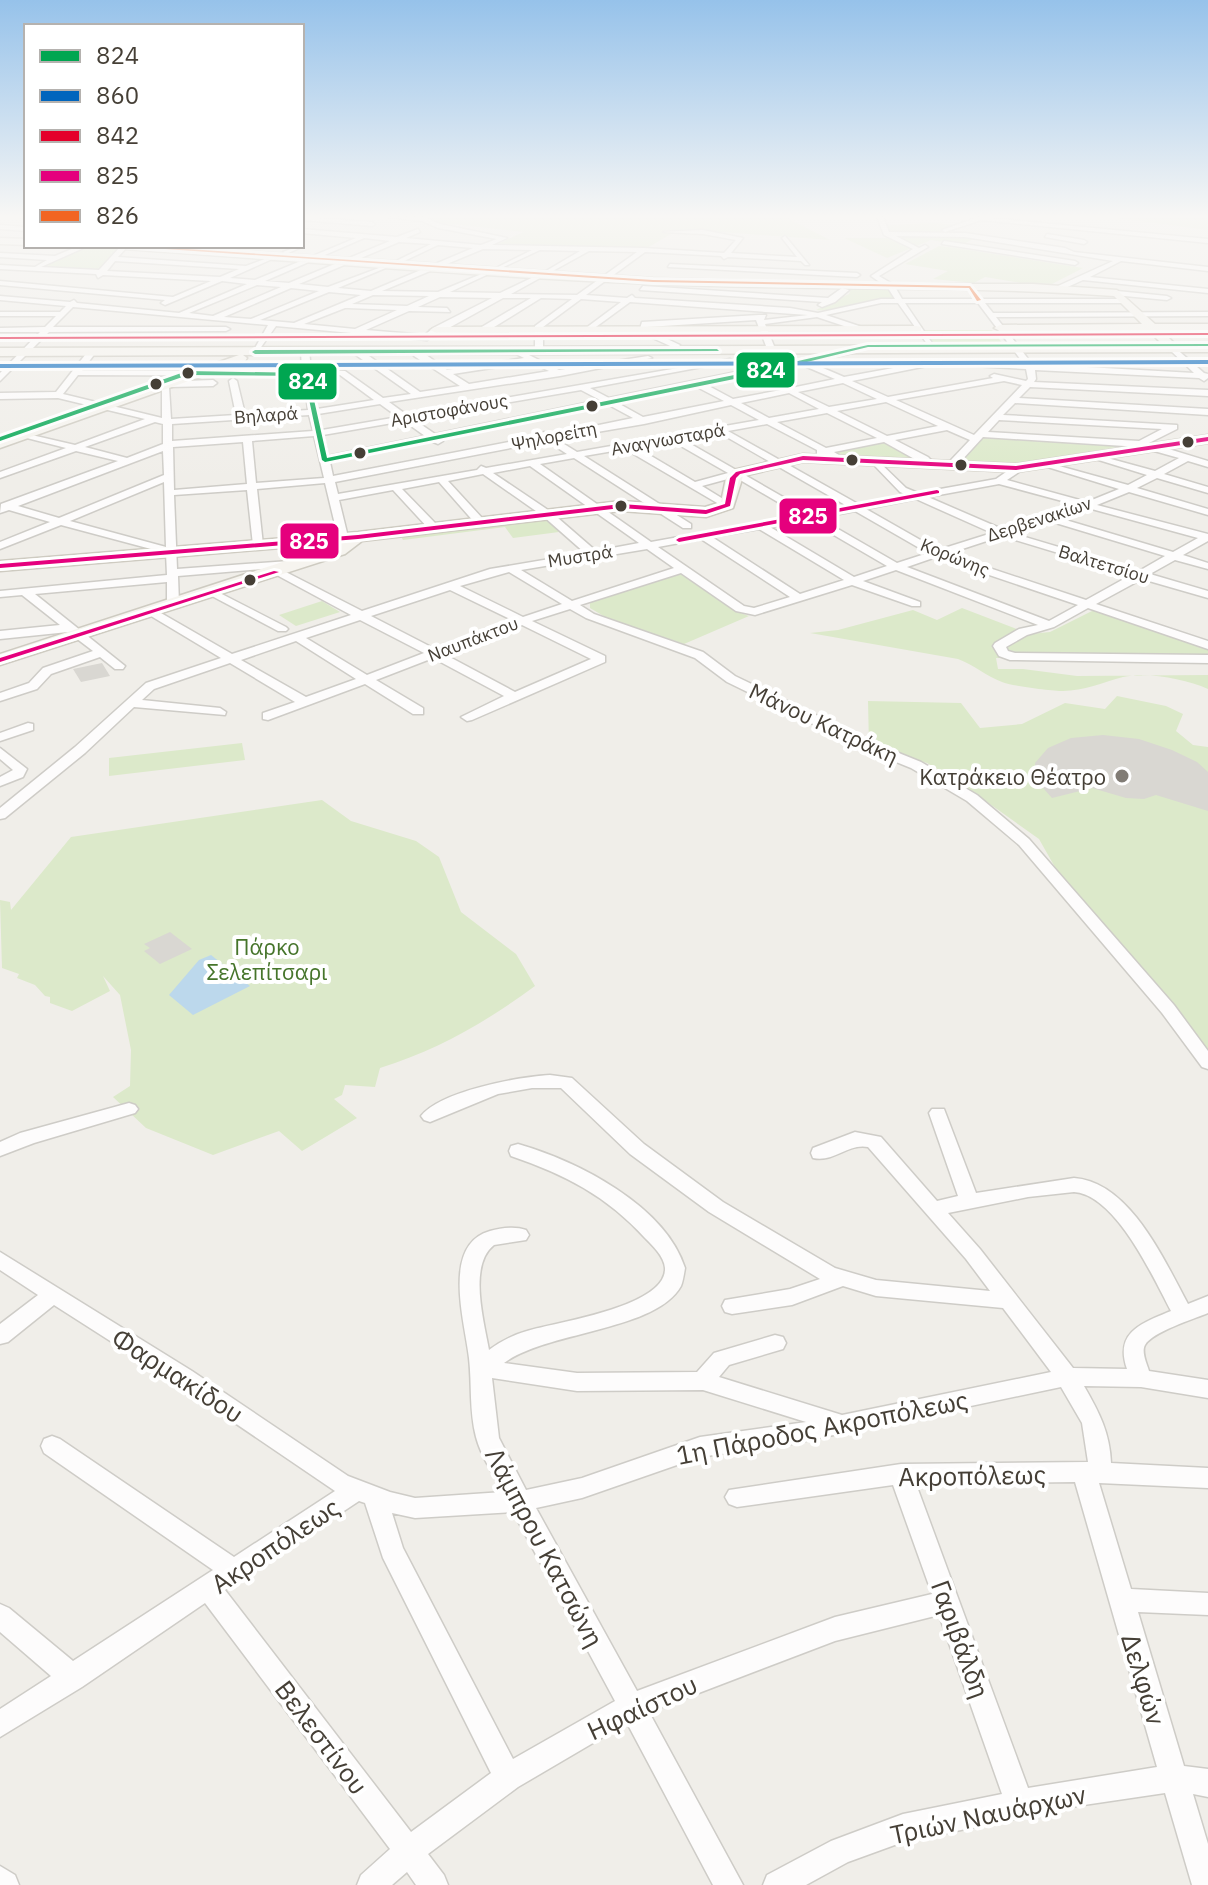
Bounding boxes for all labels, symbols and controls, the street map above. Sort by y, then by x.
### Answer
legend [24,24,304,248]
text: 824 [96,39,139,71]
text: 860 [96,79,139,111]
text: 842 [96,119,139,151]
text: 825 [96,159,139,191]
text: 826 [96,199,139,231]
line badge: 824 [735,351,796,389]
text: 824 [746,355,786,384]
line badge: 824 [277,362,338,401]
unlabelled marker [180,365,196,381]
text: 824 [288,366,328,395]
unlabelled marker [148,376,164,392]
street label: Αριστοφάνους [389,388,510,432]
unlabelled marker [584,398,600,414]
street label: Βηλαρά [233,401,299,429]
street label: Ψηλορείτη [509,416,599,456]
street label: Αναγνωσταρά [609,418,727,460]
unlabelled marker [1180,434,1196,450]
unlabelled marker [352,445,368,461]
unlabelled marker [844,452,860,468]
unlabelled marker [953,457,969,473]
street label: Δερβενακίων [984,491,1094,547]
line badge: 825 [778,497,838,535]
unlabelled marker [613,498,629,514]
text: 825 [788,501,828,530]
line badge: 825 [279,522,340,560]
text: 825 [289,526,329,555]
street label: Κορώνης [917,533,993,581]
street label: Βαλτετσίου [1056,539,1152,589]
street label: Μυστρά [546,540,614,572]
unlabelled marker [242,572,258,588]
street label: Ναυπάκτου [424,611,522,667]
street label: Μάνου Κατράκη [745,676,903,770]
place label: Κατράκειο Θέατρο [919,762,1106,791]
marker: Κατράκειο Θέατρο [1113,767,1131,785]
park label: Πάρκο Σελεπίτσαρι [206,932,328,986]
street label: Φαρμακίδου [106,1320,250,1430]
street label: 1η Πάροδος Ακροπόλεως [673,1382,971,1472]
street label: Λάμπρου Κατσώνη [478,1441,612,1653]
street label: Ακροπόλεως [898,1457,1046,1493]
street label: Ακροπόλεως [204,1490,346,1600]
street label: Γαριβάλδη [924,1575,998,1703]
street label: Δελφών [1114,1629,1174,1729]
street label: Ηφαίστου [581,1667,703,1747]
street label: Βελεστίνου [268,1673,376,1801]
street label: Τριών Ναυάρχων [887,1777,1089,1851]

